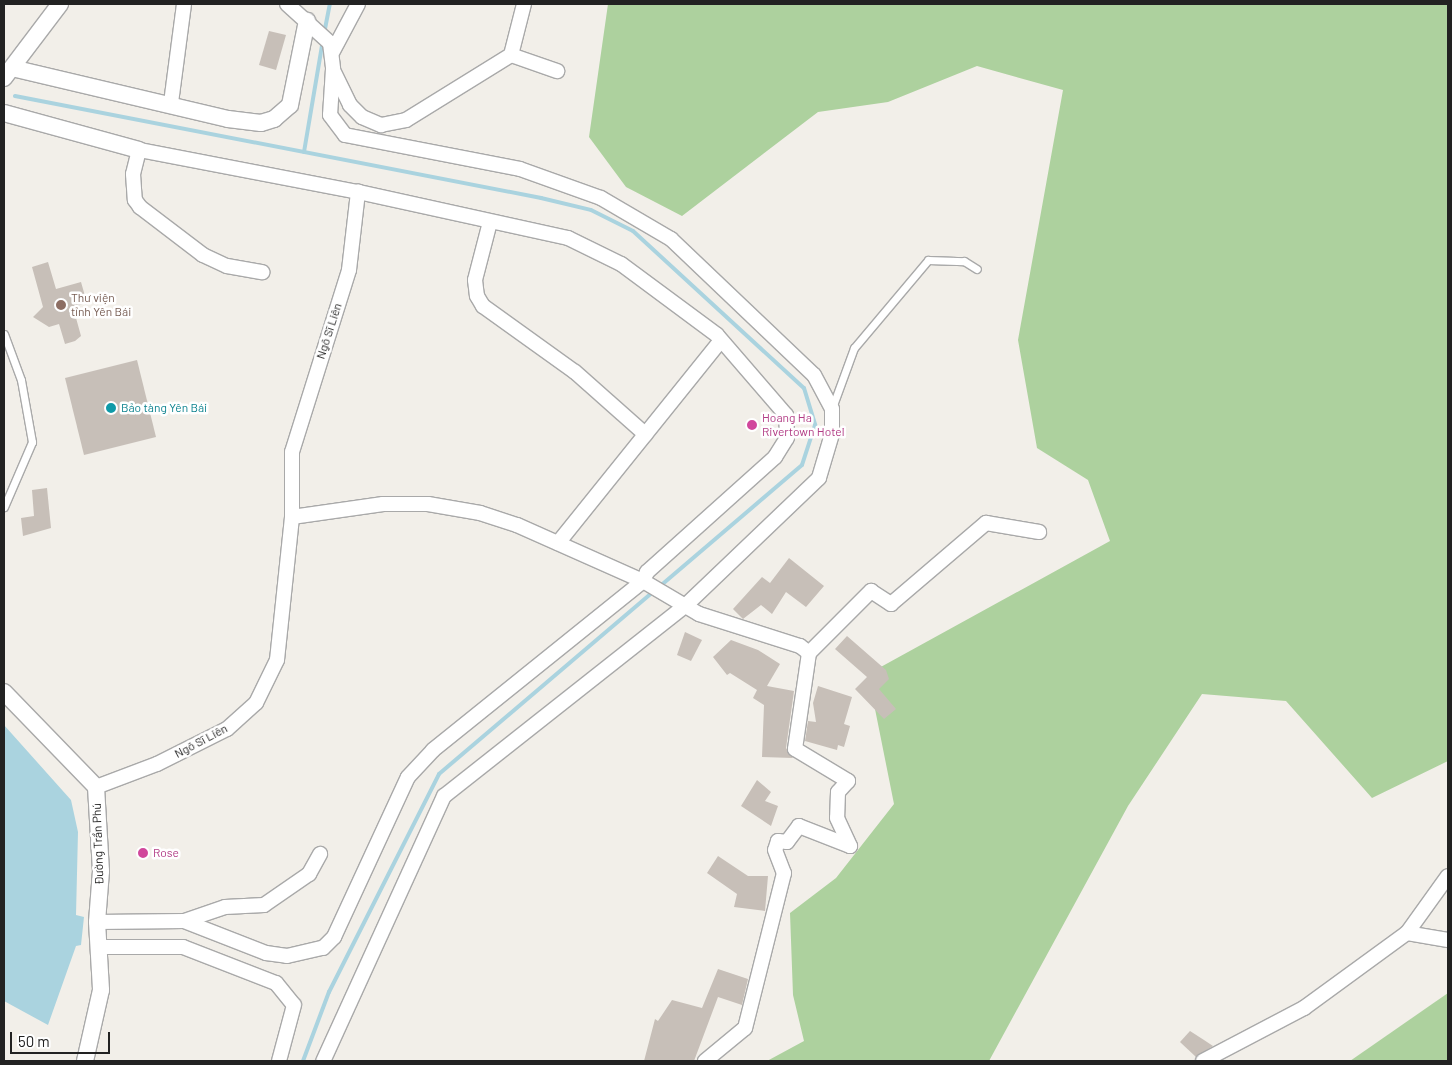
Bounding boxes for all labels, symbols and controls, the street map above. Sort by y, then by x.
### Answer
place label: Thư viện tỉnh Yên Bái [71,291,131,319]
marker: Thư viện tỉnh Yên Bái [55,299,67,311]
street label: Ngô Sĩ Liên [313,301,345,361]
place label: Bảo tàng Yên Bái [121,401,207,415]
marker: Bảo tàng Yên Bái [105,402,117,414]
place label: Hoang Ha Rivertown Hotel [762,411,844,439]
marker: Hoang Ha Rivertown Hotel [746,419,758,431]
street label: Ngô Sĩ Liên [172,721,230,761]
street label: Đường Trần Phú [89,803,107,885]
place label: Rose [153,846,179,860]
marker: Rose [137,847,149,859]
scale bar [12,1022,112,1054]
text: 50 m [18,1032,50,1050]

